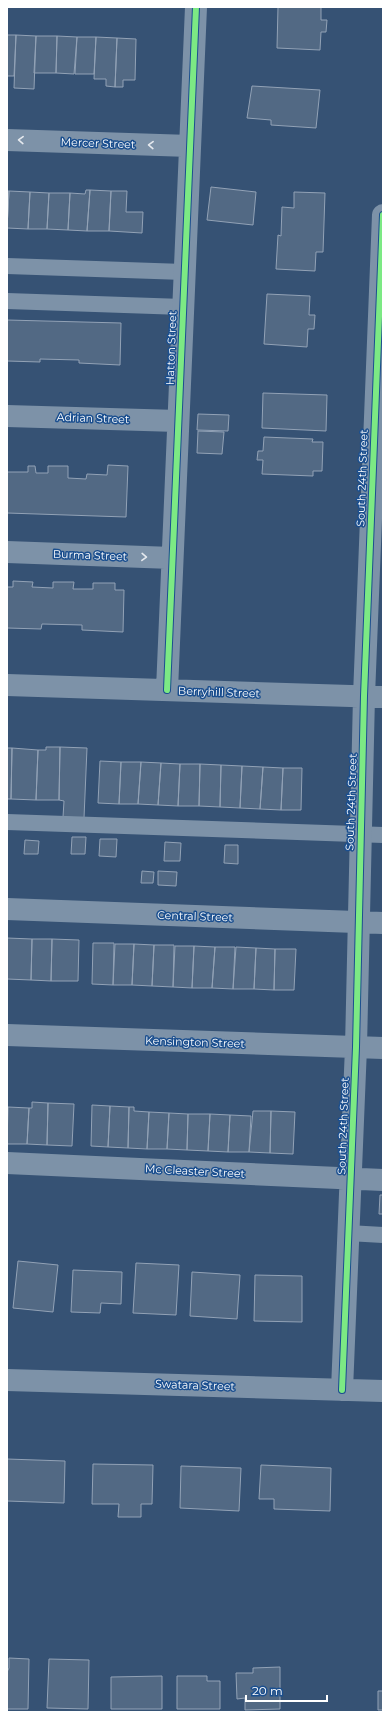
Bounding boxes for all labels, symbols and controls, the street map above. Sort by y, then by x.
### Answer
street label: Mercer Street [60,135,136,151]
one-way arrow [18,136,24,145]
one-way arrow [148,140,154,149]
street label: Hatton Street [163,310,179,385]
street label: Adrian Street [56,410,130,426]
street label: South 24th Street [353,429,371,527]
street label: Burma Street [53,547,128,563]
one-way arrow [141,553,147,562]
street label: Berryhill Street [178,684,261,700]
street label: South 24th Street [342,753,360,851]
street label: Central Street [157,908,234,924]
street label: Kensington Street [145,1033,246,1051]
street label: South 24th Street [334,1077,352,1175]
street label: Mc Cleaster Street [145,1161,246,1181]
street label: Swatara Street [155,1377,236,1393]
scale bar [246,1677,327,1703]
text: 20 m [252,1683,283,1698]

